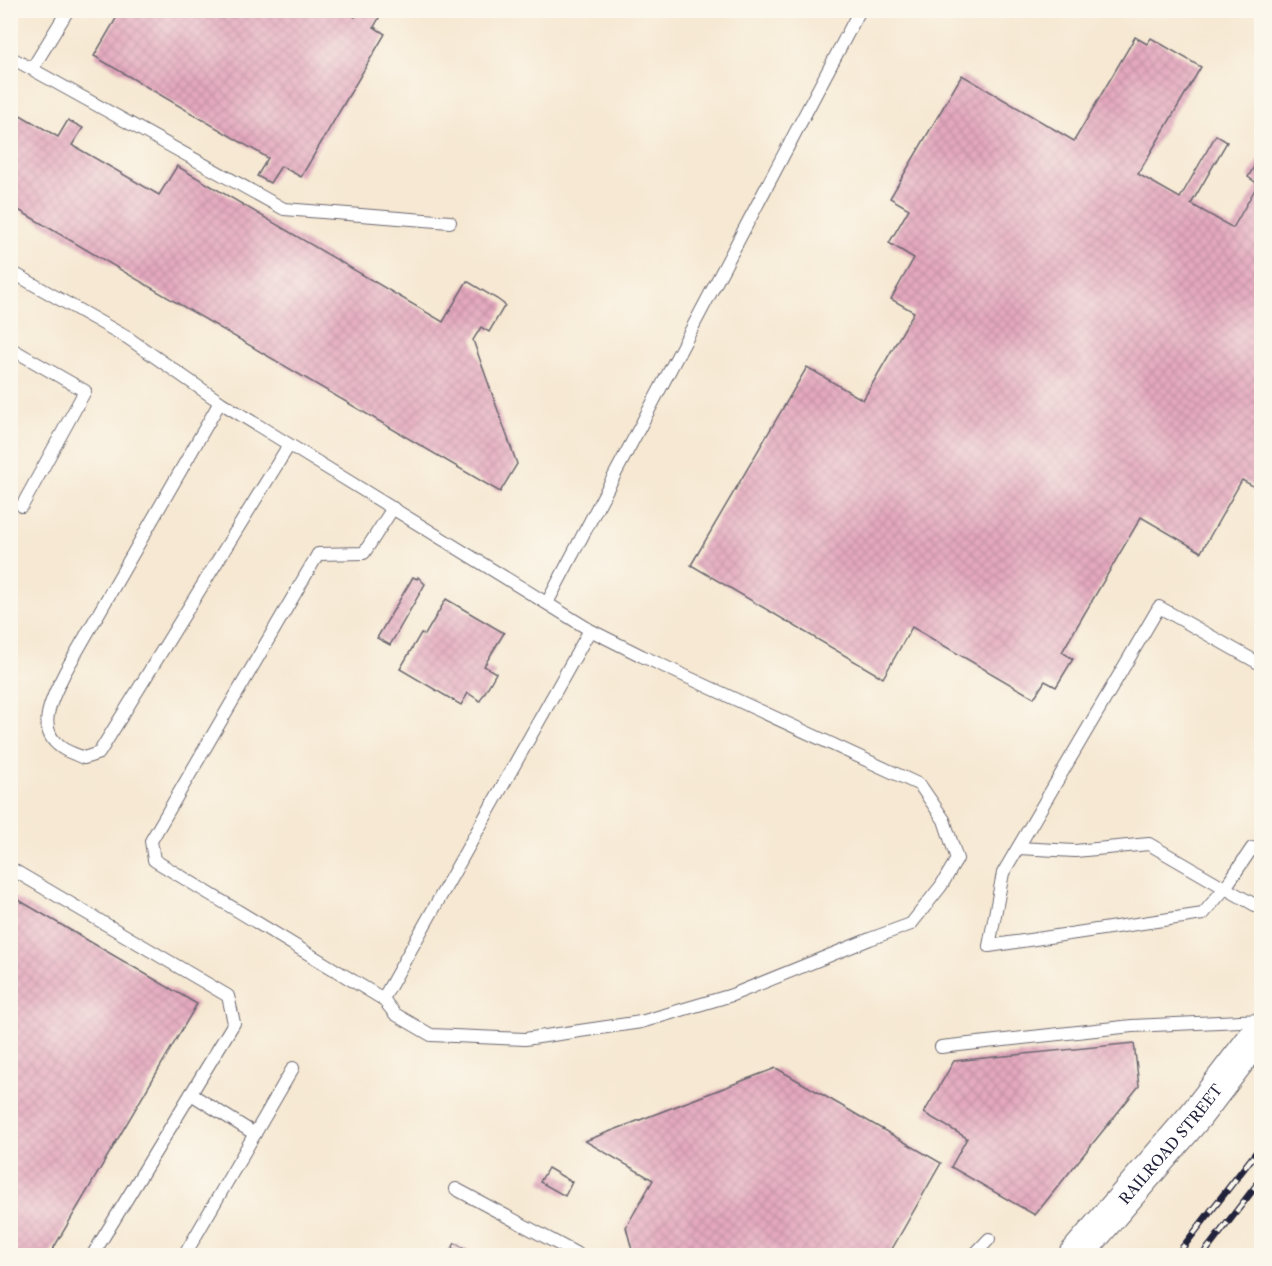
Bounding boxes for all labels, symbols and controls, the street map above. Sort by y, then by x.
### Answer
street label: RAILROAD STREET [1114,1080,1226,1208]

